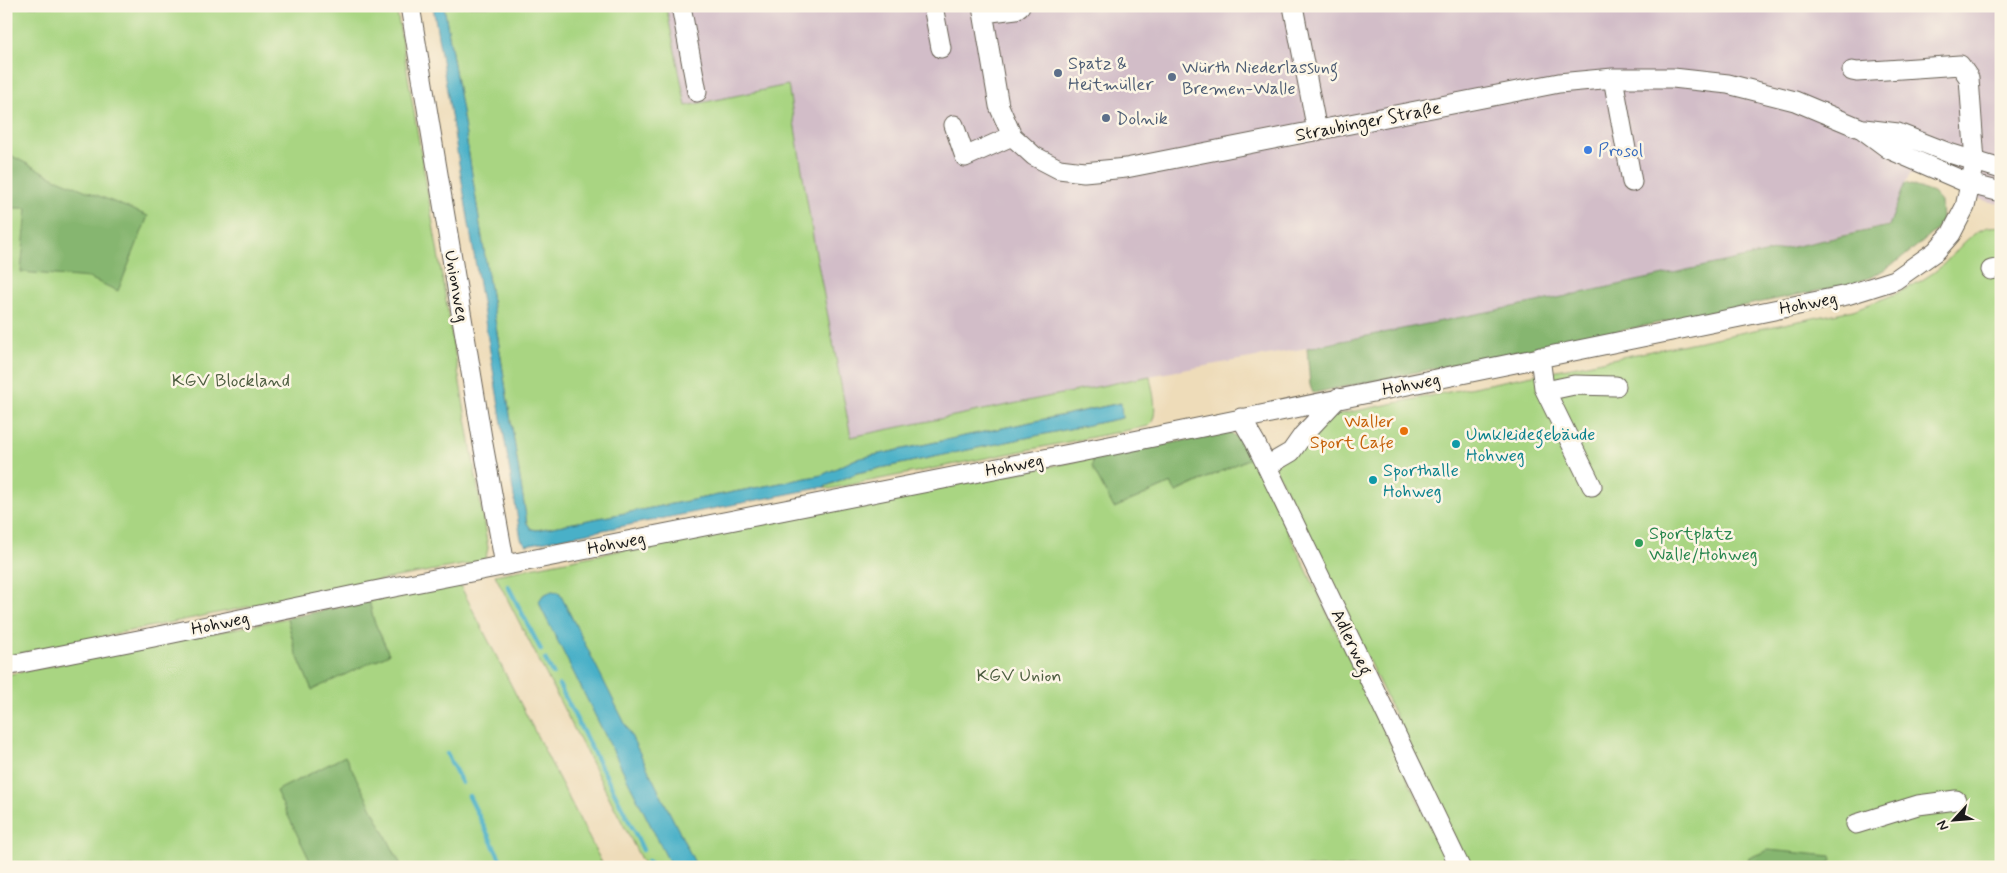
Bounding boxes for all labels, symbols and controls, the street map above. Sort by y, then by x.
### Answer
place label: Spatz & Heitmüller [1068,52,1154,97]
place label: Würth Niederlassung Bremen-Walle [1182,56,1338,101]
marker: Spatz & Heitmüller [1052,67,1064,79]
marker: Würth Niederlassung Bremen-Walle [1166,71,1178,83]
street label: Straubinger Straße [1294,96,1443,149]
place label: Dolnik [1116,107,1168,131]
marker: Dolnik [1100,112,1112,124]
place label: Prosol [1598,139,1643,163]
marker: Prosol [1582,144,1594,156]
street label: Unionweg [438,248,474,324]
street label: Hohweg [1777,287,1839,321]
street label: Hohweg [1380,368,1442,402]
park label: KGV Blockland [172,369,290,393]
place label: Waller Sport Cafe [1310,410,1394,455]
place label: Umkleidegebäude Hohweg [1466,423,1595,468]
marker: Waller Sport Cafe [1398,425,1410,437]
marker: Umkleidegebäude Hohweg [1450,438,1462,450]
street label: Hohweg [983,449,1045,483]
place label: Sporthalle Hohweg [1383,459,1459,504]
marker: Sporthalle Hohweg [1367,474,1379,486]
place label: Sportplatz Walle/Hohweg [1649,522,1758,567]
street label: Hohweg [585,527,647,561]
marker: Sportplatz Walle/Hohweg [1633,537,1645,549]
street label: Adlerweg [1323,605,1377,680]
street label: Hohweg [189,606,251,642]
park label: KGV Union [976,664,1062,688]
north arrow [1930,796,1980,846]
text: N [1933,817,1953,833]

